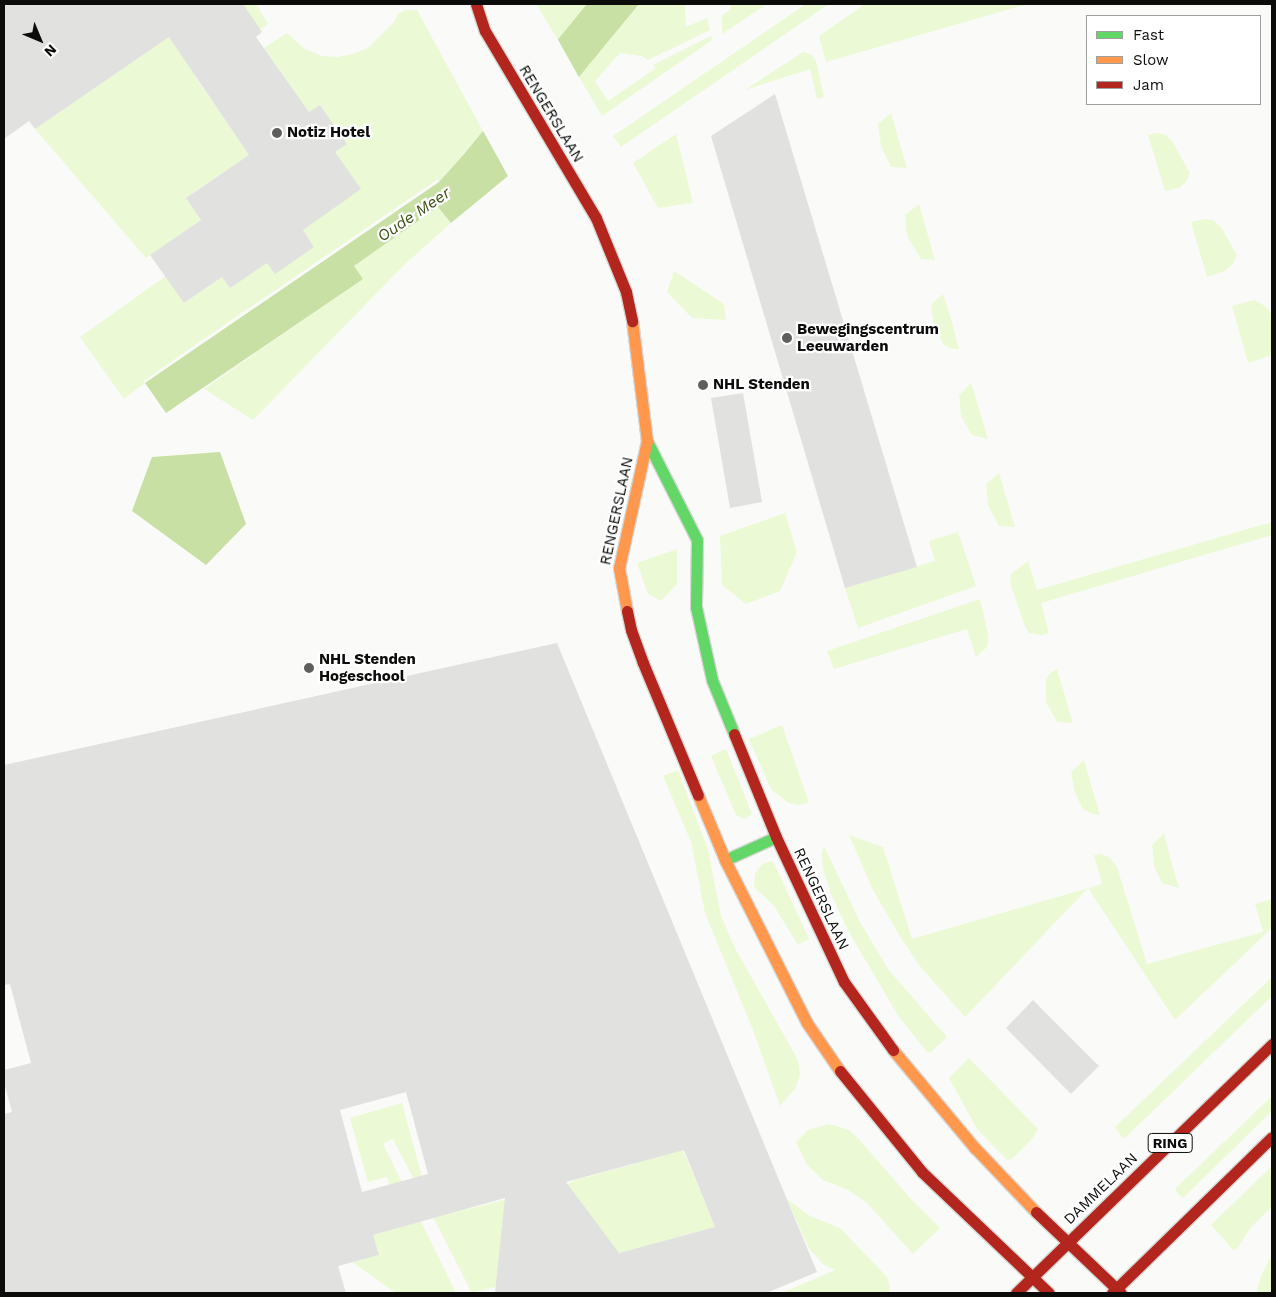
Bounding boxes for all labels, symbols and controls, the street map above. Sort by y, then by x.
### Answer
north arrow [15,15,65,65]
legend [1086,15,1261,105]
text: Fast [1133,26,1164,44]
text: N [41,41,60,60]
text: Slow [1133,51,1169,69]
street label: RENGERSLAAN [515,62,587,166]
text: Jam [1133,76,1164,94]
place label: Notiz Hotel [287,124,370,142]
marker: Notiz Hotel [271,127,283,139]
water label: Oude Meer [374,184,454,246]
place label: Bewegingscentrum Leeuwarden [797,320,939,355]
marker: Bewegingscentrum Leeuwarden [781,332,793,344]
place label: NHL Stenden [713,376,810,394]
marker: NHL Stenden [697,379,709,391]
street label: RENGERSLAAN [597,455,637,567]
place label: NHL Stenden Hogeschool [319,650,416,685]
marker: NHL Stenden Hogeschool [303,662,315,674]
street label: RENGERSLAAN [790,845,852,953]
road number: RING [1148,1132,1192,1154]
street label: DAMMELAAN [1060,1149,1142,1229]

